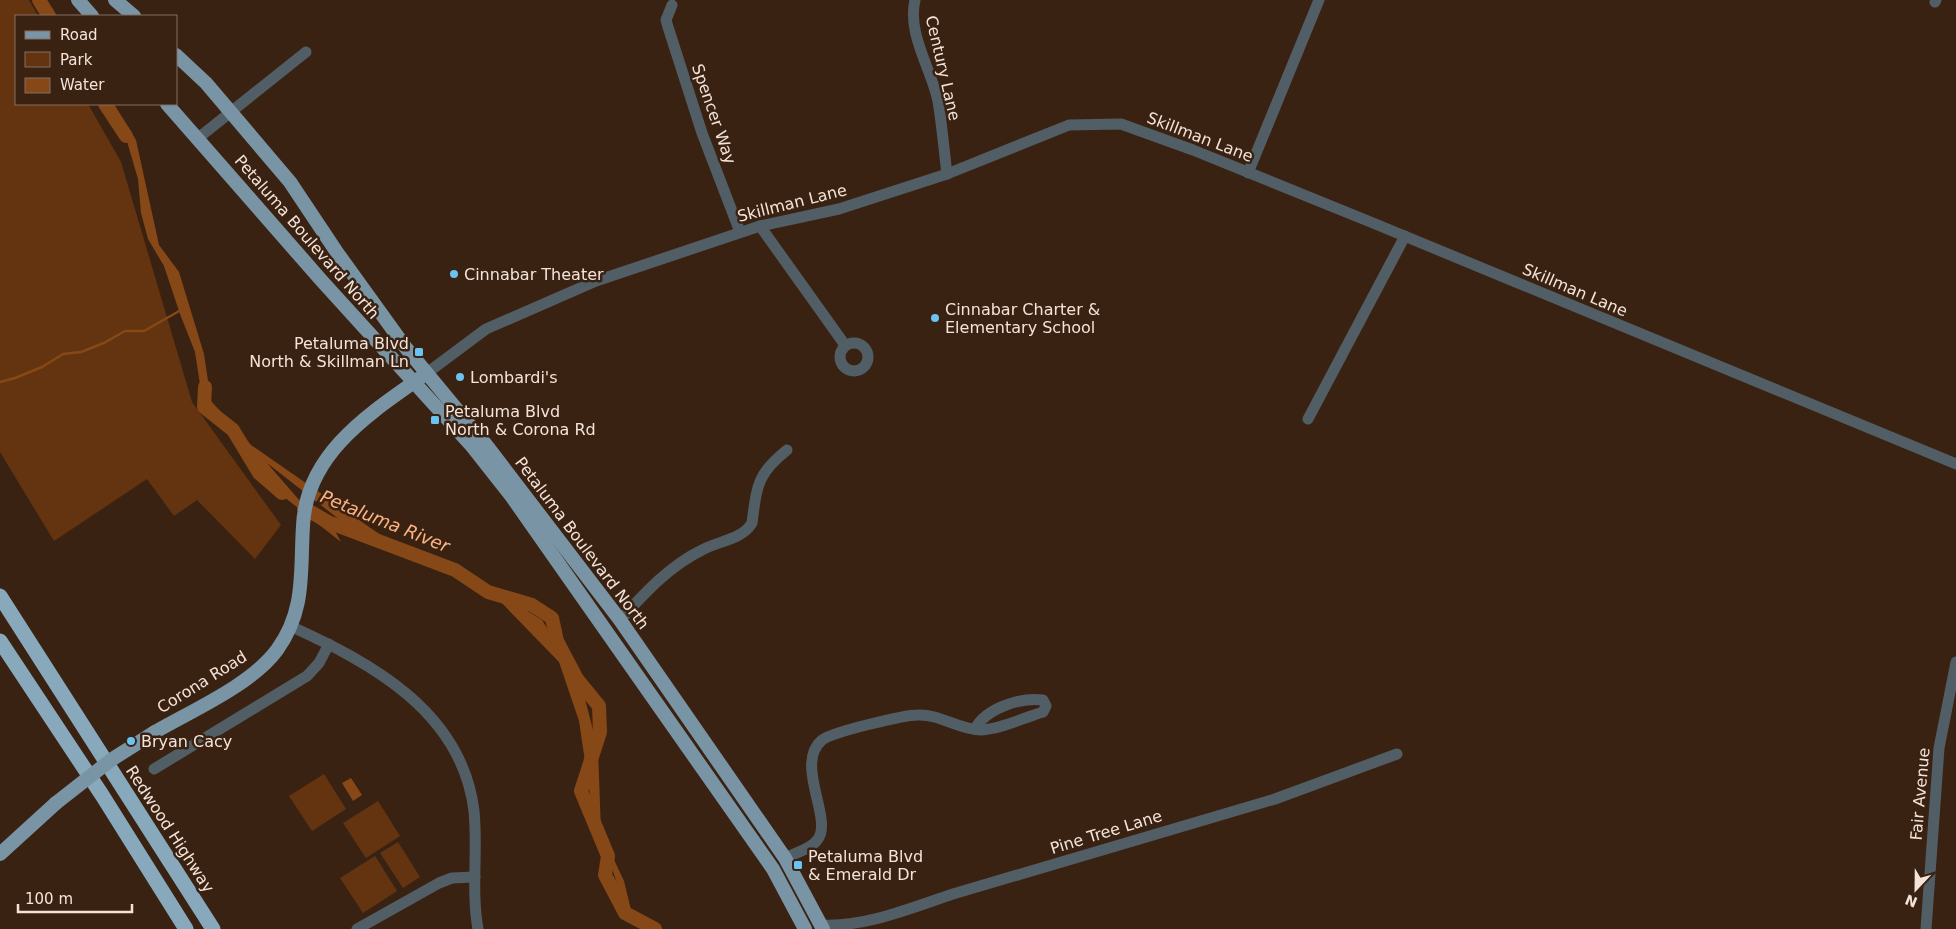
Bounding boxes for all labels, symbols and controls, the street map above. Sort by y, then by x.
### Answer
street label: Century Lane [922,14,964,122]
legend [15,15,178,105]
text: Road [60,26,98,44]
text: Park [60,51,93,69]
street label: Spencer Way [688,61,740,167]
text: Water [60,76,105,94]
street label: Skillman Lane [1144,108,1256,166]
street label: Petaluma Boulevard North [231,151,383,323]
street label: Skillman Lane [735,180,849,226]
street label: Skillman Lane [1520,259,1630,321]
place label: Cinnabar Theater [464,265,604,284]
marker: Cinnabar Theater [448,268,460,280]
place label: Cinnabar Charter & Elementary School [945,300,1100,337]
marker: Cinnabar Charter & Elementary School [929,312,941,324]
place label: Petaluma Blvd North & Skillman Ln [249,334,409,371]
marker: Petaluma Blvd North & Skillman Ln [413,346,425,358]
place label: Lombardi's [470,368,558,387]
marker: Lombardi's [454,371,466,383]
place label: Petaluma Blvd North & Corona Rd [445,402,596,439]
marker: Petaluma Blvd North & Corona Rd [429,414,441,426]
street label: Petaluma Boulevard North [511,453,653,633]
water label: Petaluma River [317,486,454,557]
street label: Corona Road [154,647,250,717]
place label: Bryan Cacy [141,732,232,751]
marker: Bryan Cacy [125,735,137,747]
street label: Fair Avenue [1906,747,1934,841]
street label: Redwood Highway [122,762,218,896]
street label: Pine Tree Lane [1048,806,1164,858]
place label: Petaluma Blvd & Emerald Dr [808,847,923,884]
marker: Petaluma Blvd & Emerald Dr [792,859,804,871]
north arrow [1891,864,1941,914]
scale bar [18,882,131,914]
text: 100 m [25,890,73,908]
text: N [1903,891,1920,911]

